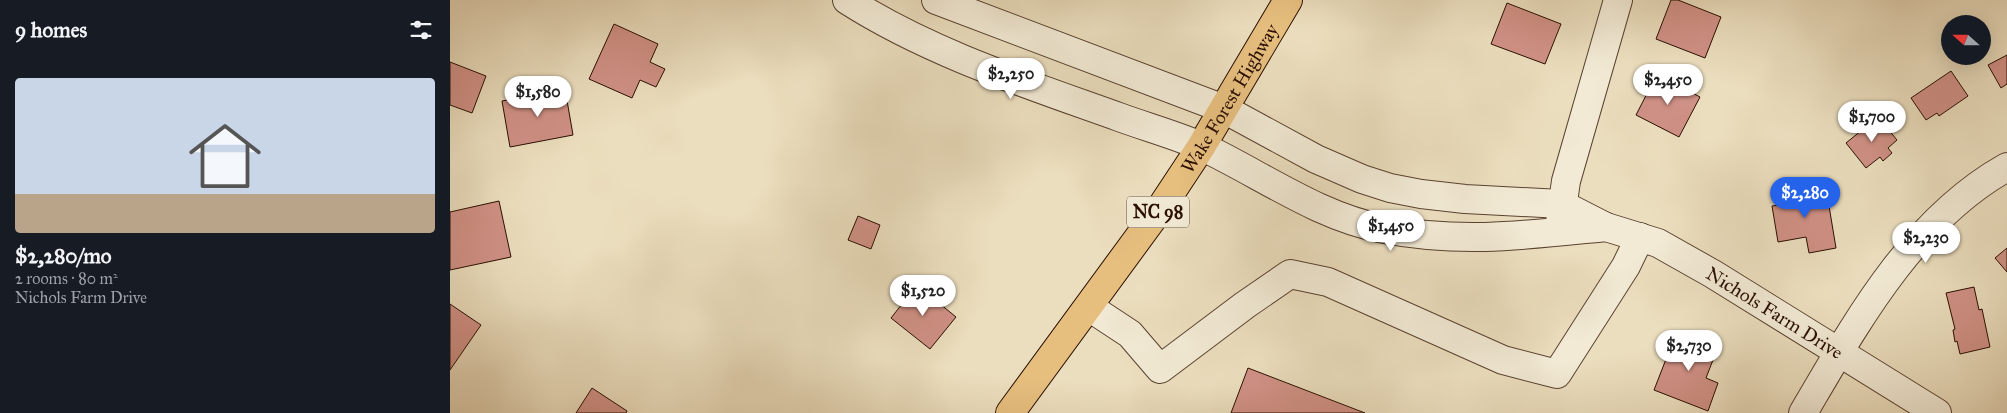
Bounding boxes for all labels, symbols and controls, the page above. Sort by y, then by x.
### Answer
north arrow [1941,15,1991,65]
map controls [1941,15,1991,65]
icon: filters [407,16,435,44]
text: 9 homes [15,17,87,43]
street label: Wake Forest Highway [1176,19,1284,178]
pin: $2,250 [970,58,1052,100]
text: $2,250 [988,64,1034,83]
pin: $2,450 [1627,64,1709,106]
text: $2,450 [1644,70,1692,89]
pin: $1,580 [497,76,579,118]
text: $1,580 [515,82,561,101]
pin: $1,700 [1831,100,1913,143]
text: $1,700 [1849,107,1895,126]
icon: home [180,111,270,201]
pin: $2,280 [1764,176,1846,219]
text: $2,280 [1781,183,1829,202]
road number: NC 98 [1127,196,1189,228]
pin: $1,450 [1350,210,1432,252]
text: $1,450 [1368,216,1414,235]
pin: $2,230 [1885,222,1967,264]
text: $2,230 [1903,228,1949,247]
text: $2,280/mo [15,243,112,269]
street label: Nichols Farm Drive [1702,262,1847,364]
text: 2 rooms · 80 m² [15,269,118,288]
pin: $1,520 [882,274,964,317]
text: $1,520 [901,281,945,300]
text: Nichols Farm Drive [15,288,147,307]
pin: $2,730 [1648,330,1730,372]
text: $2,730 [1666,336,1712,355]

